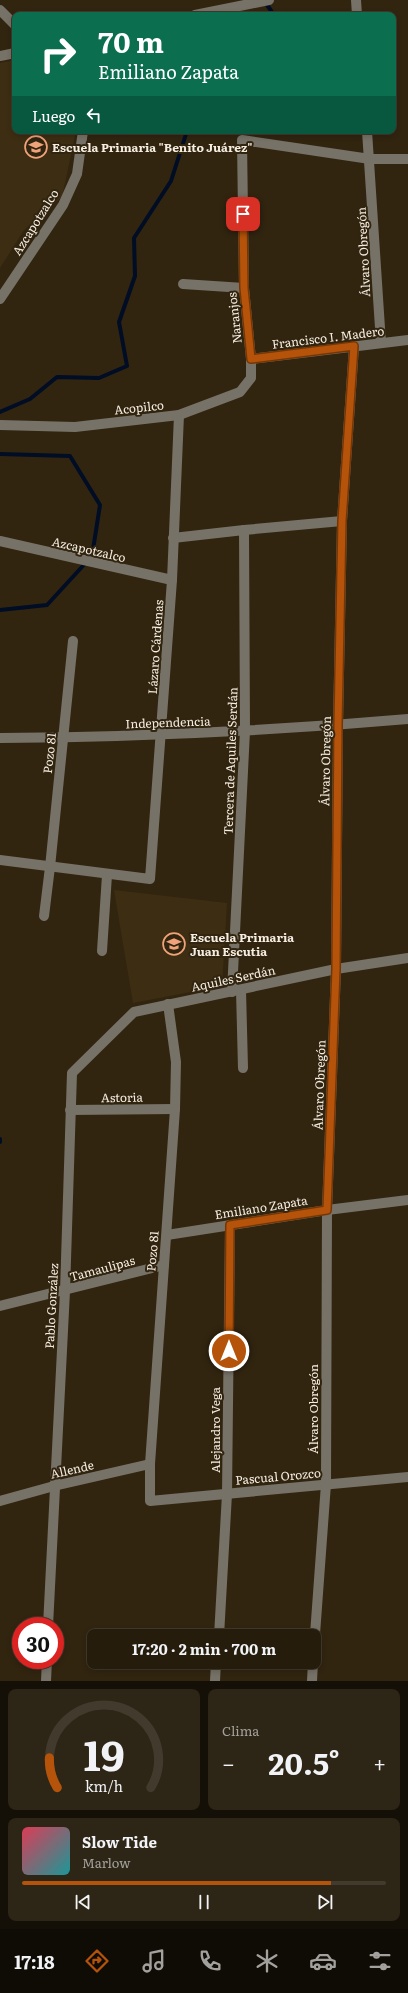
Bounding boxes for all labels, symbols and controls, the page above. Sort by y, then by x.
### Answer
text: 70 m [98,20,164,62]
icon: right [32,28,84,80]
text: Emiliano Zapata [98,58,239,85]
text: Luego [32,104,75,127]
icon: left [83,104,105,126]
school or university icon: Escuela Primaria "Benito Juárez" [23,134,49,160]
place label: Escuela Primaria "Benito Juárez" [52,138,253,156]
street label: Azcapotzalco [7,185,63,259]
pin [226,197,260,231]
icon: arrive [232,203,254,225]
street label: Álvaro Obregón [352,206,374,297]
street label: Naranjos [222,291,246,345]
street label: Francisco I. Madero [271,321,385,353]
street label: Acopilco [113,395,165,419]
street label: Azcapotzalco [50,532,128,566]
street label: Lázaro Cárdenas [143,599,167,695]
street label: Tercera de Aquiles Serdán [218,687,242,835]
street label: Independencia [125,712,211,732]
street label: Álvaro Obregón [315,716,335,806]
street label: Pozo 81 [38,732,60,774]
place label: Escuela Primaria Juan Escutia [190,928,294,960]
school or university icon: Escuela Primaria Juan Escutia [161,931,187,957]
street label: Aquiles Serdán [189,960,277,996]
street label: Álvaro Obregón [308,1040,330,1130]
street label: Astoria [101,1088,144,1106]
street label: Emiliano Zapata [213,1191,309,1223]
street label: Pozo 81 [141,1230,163,1272]
street label: Tamaulipas [67,1250,137,1285]
street label: Pablo González [40,1263,62,1349]
position arrow [208,1330,250,1372]
street label: Álvaro Obregón [304,1364,322,1454]
street label: Alejandro Vega [206,1387,224,1473]
street label: Allende [48,1455,96,1483]
street label: Pascual Orozco [234,1463,322,1489]
speed limit sign: 30 [12,1617,64,1669]
text: 17:20 · 2 min · 700 m [132,1637,276,1660]
text: 19 [83,1721,125,1783]
text: Clima [222,1721,259,1740]
text: 20.5° [268,1740,340,1784]
text: − [222,1746,235,1779]
text: + [373,1746,386,1779]
text: km/h [85,1774,124,1795]
text: Slow Tide [82,1830,157,1853]
text: Marlow [82,1853,130,1872]
icon: previous [72,1891,94,1913]
icon: pause [193,1891,215,1913]
icon: next [314,1891,336,1913]
icon: directions [83,1947,111,1975]
icon: music [140,1947,168,1975]
icon: phone [196,1947,224,1975]
icon: climate [253,1947,281,1975]
icon: car [309,1947,337,1975]
icon: filters [366,1947,394,1975]
text: 17:18 [14,1948,55,1975]

